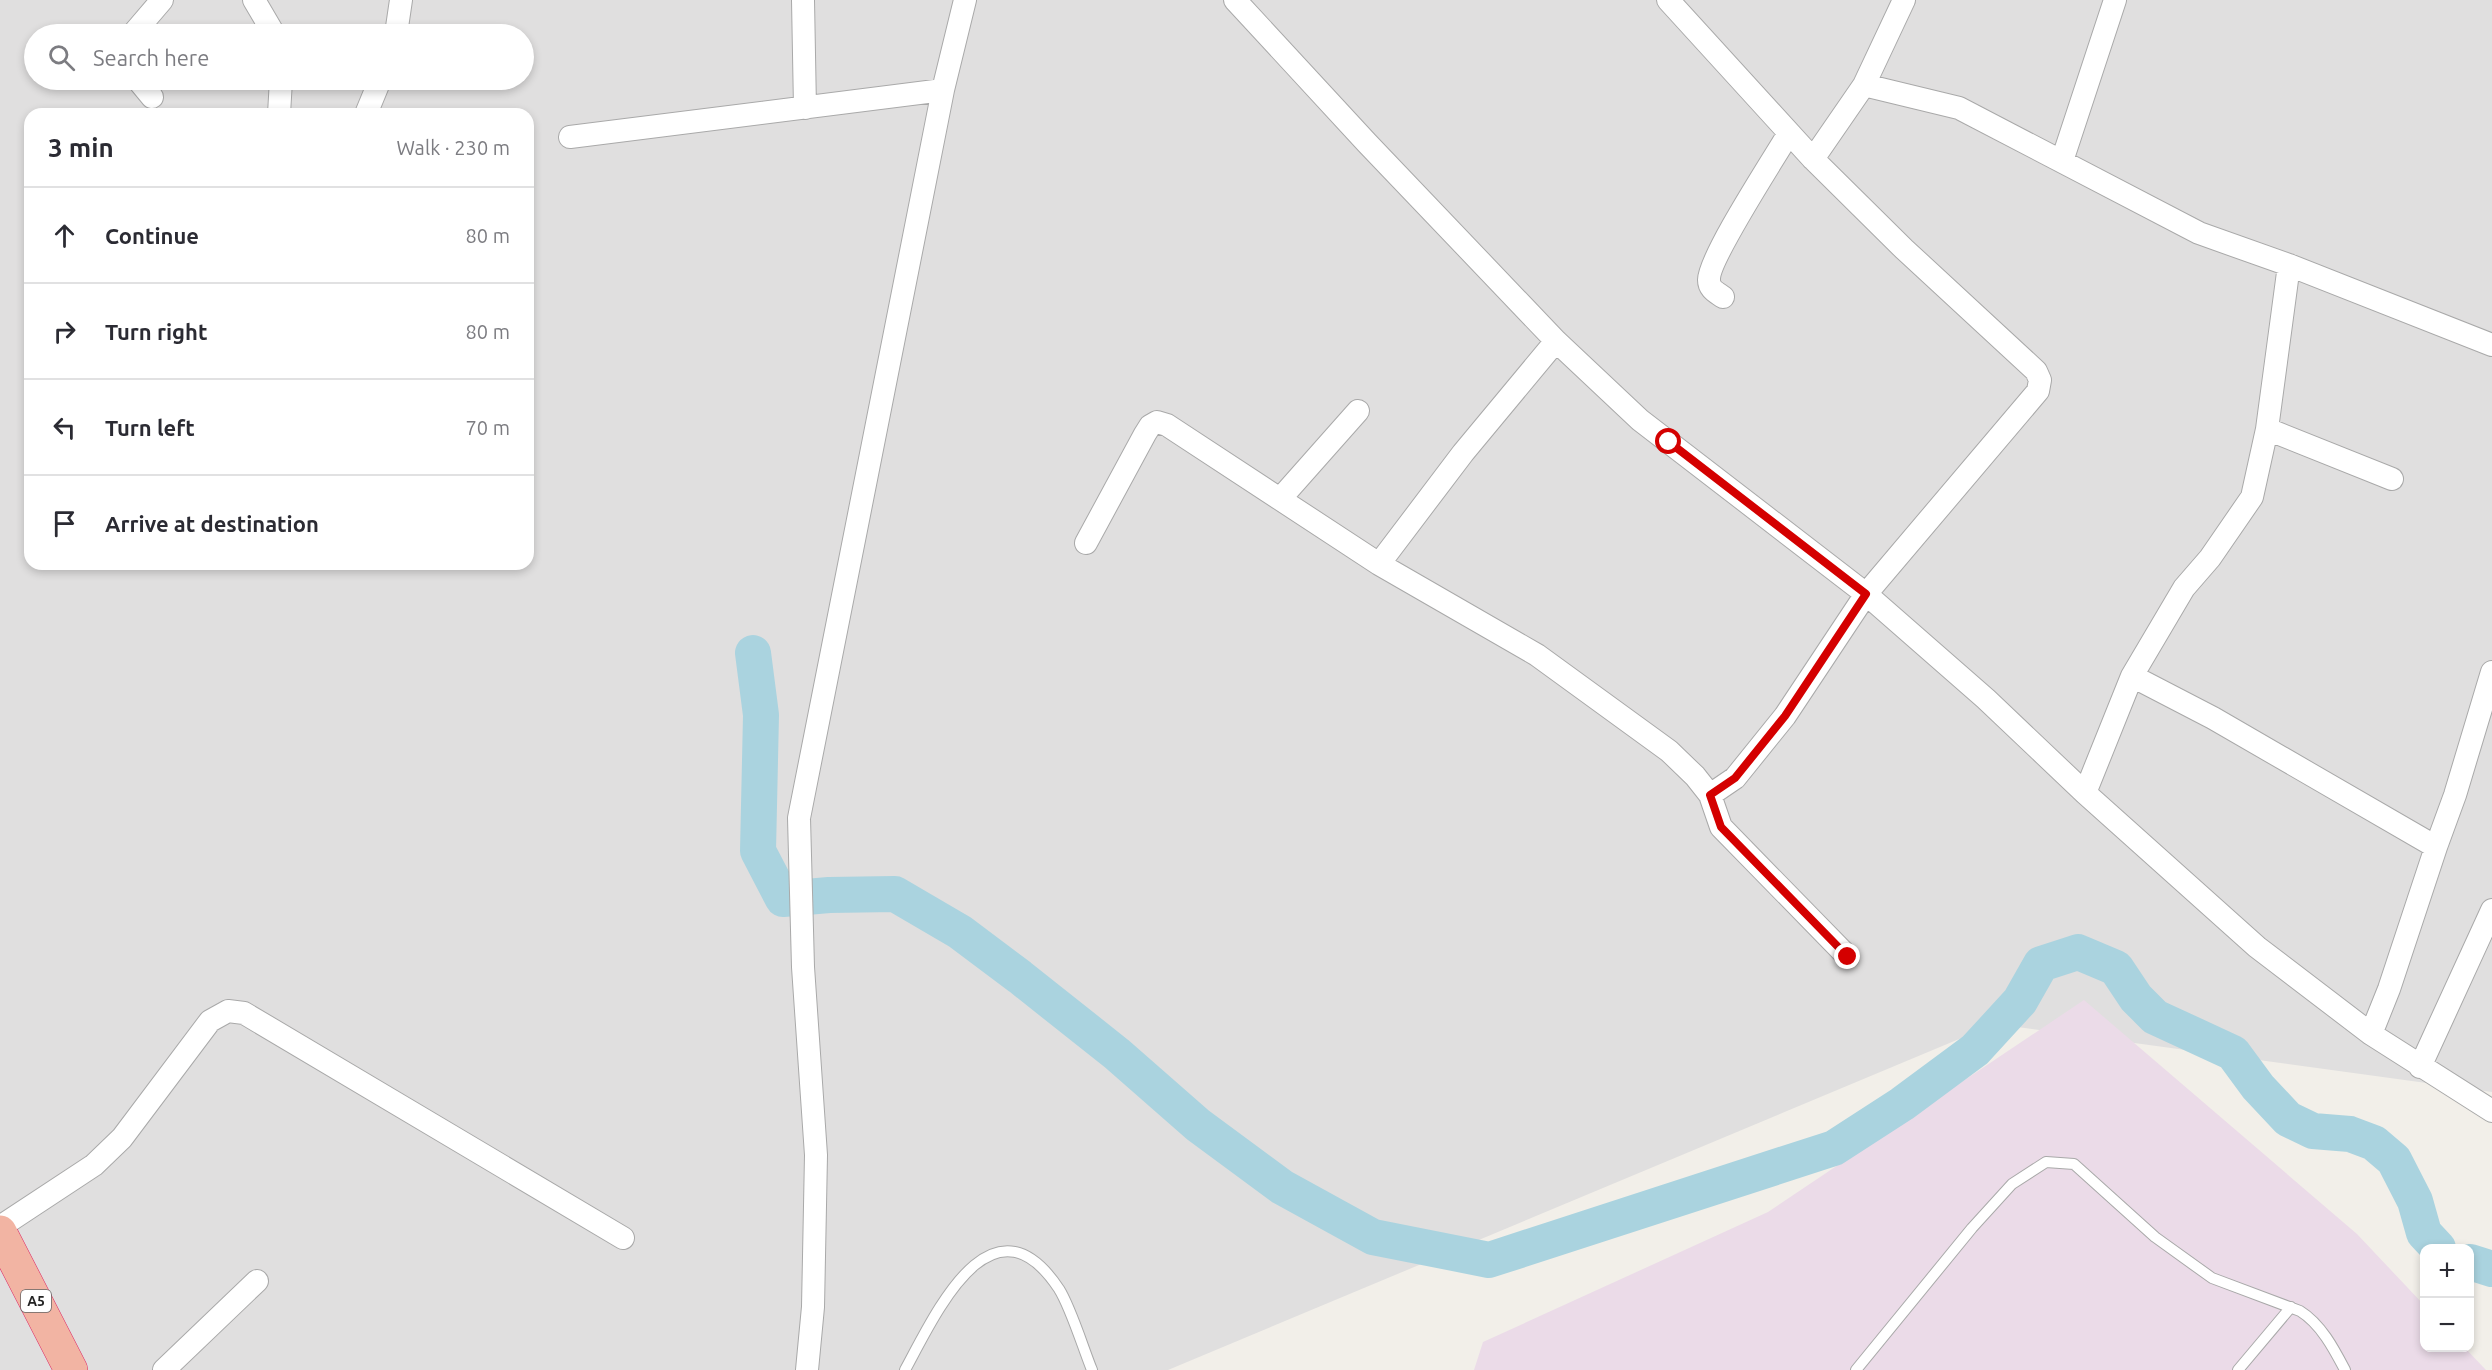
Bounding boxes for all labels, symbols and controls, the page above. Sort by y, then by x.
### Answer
search box [24,24,534,90]
icon: search [45,41,78,74]
text: Search here [93,45,209,70]
text: 3 min [48,133,114,162]
text: Walk · 230 m [397,136,510,159]
icon: ahead [48,219,81,252]
text: Continue [105,223,199,248]
text: 80 m [466,224,510,247]
icon: right [48,315,81,348]
text: Turn right [105,319,207,344]
text: 80 m [466,320,510,343]
icon: left [48,411,81,444]
text: Turn left [105,415,195,440]
text: 70 m [466,416,510,439]
route start [1655,428,1681,454]
icon: arrive [48,507,81,540]
text: Arrive at destination [105,511,319,536]
route end [1834,943,1860,969]
map controls [2420,1244,2474,1352]
button: + [2420,1244,2474,1298]
road number: A5 [21,1290,51,1312]
button: − [2420,1298,2474,1352]

